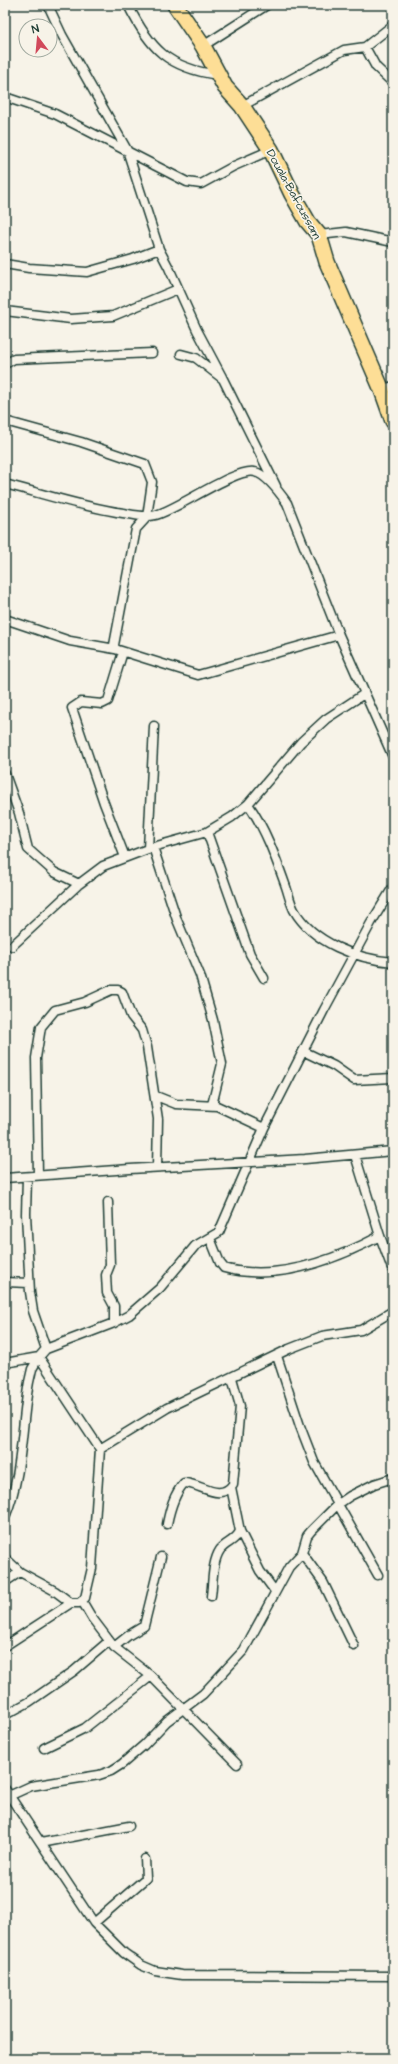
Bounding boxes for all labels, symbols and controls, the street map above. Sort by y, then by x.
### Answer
north arrow [18,18,58,58]
text: N [30,21,41,37]
street label: Douala-Bafoussam [262,146,326,243]

